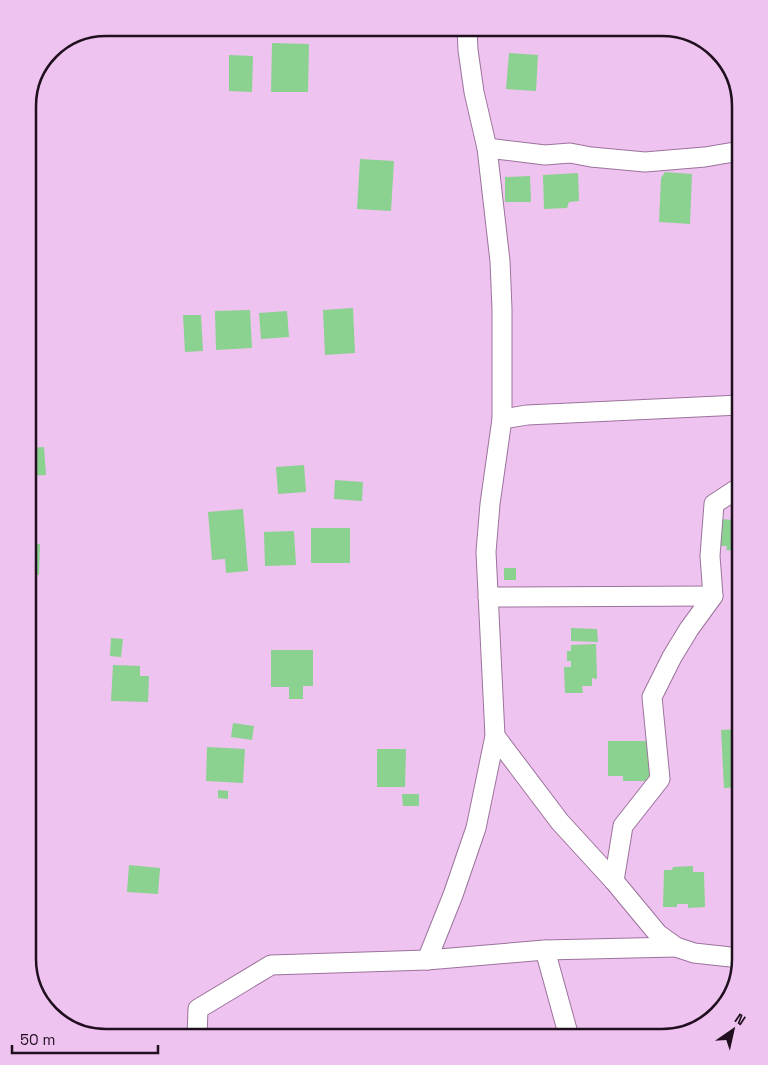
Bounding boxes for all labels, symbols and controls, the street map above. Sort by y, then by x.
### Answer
north arrow [708,1005,758,1055]
text: N [731,1009,749,1029]
scale bar [12,1022,159,1054]
text: 50 m [20,1030,55,1049]

